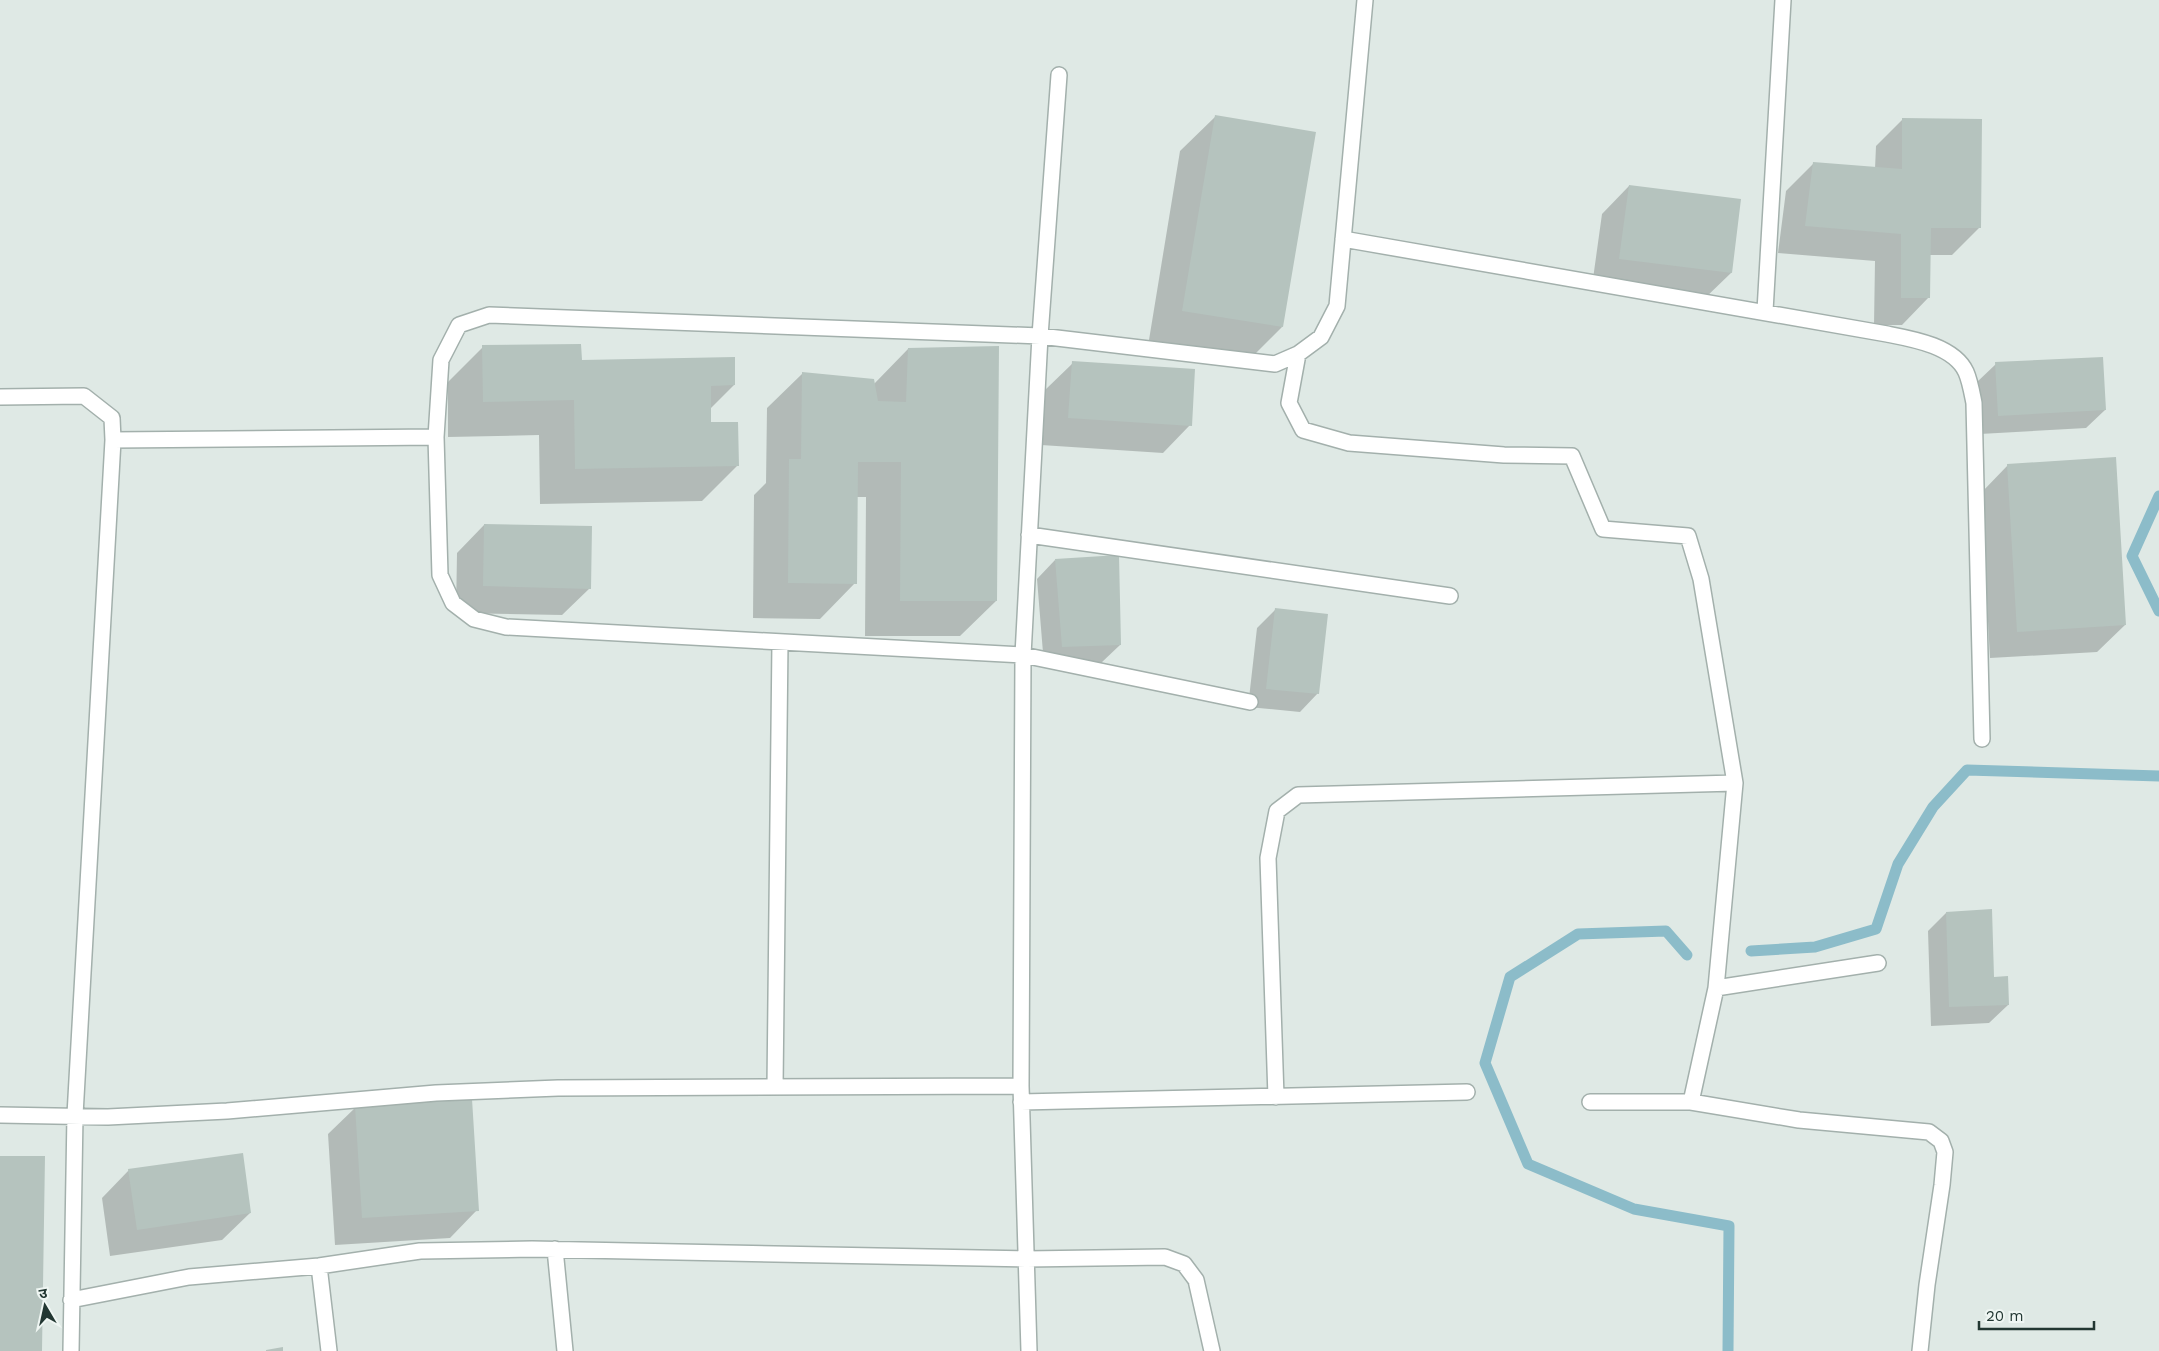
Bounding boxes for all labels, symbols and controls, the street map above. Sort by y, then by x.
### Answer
north arrow [20,1281,70,1331]
text: उ [38,1284,49,1302]
scale bar [1979,1298,2094,1330]
text: 20 m [1986,1307,2024,1325]

